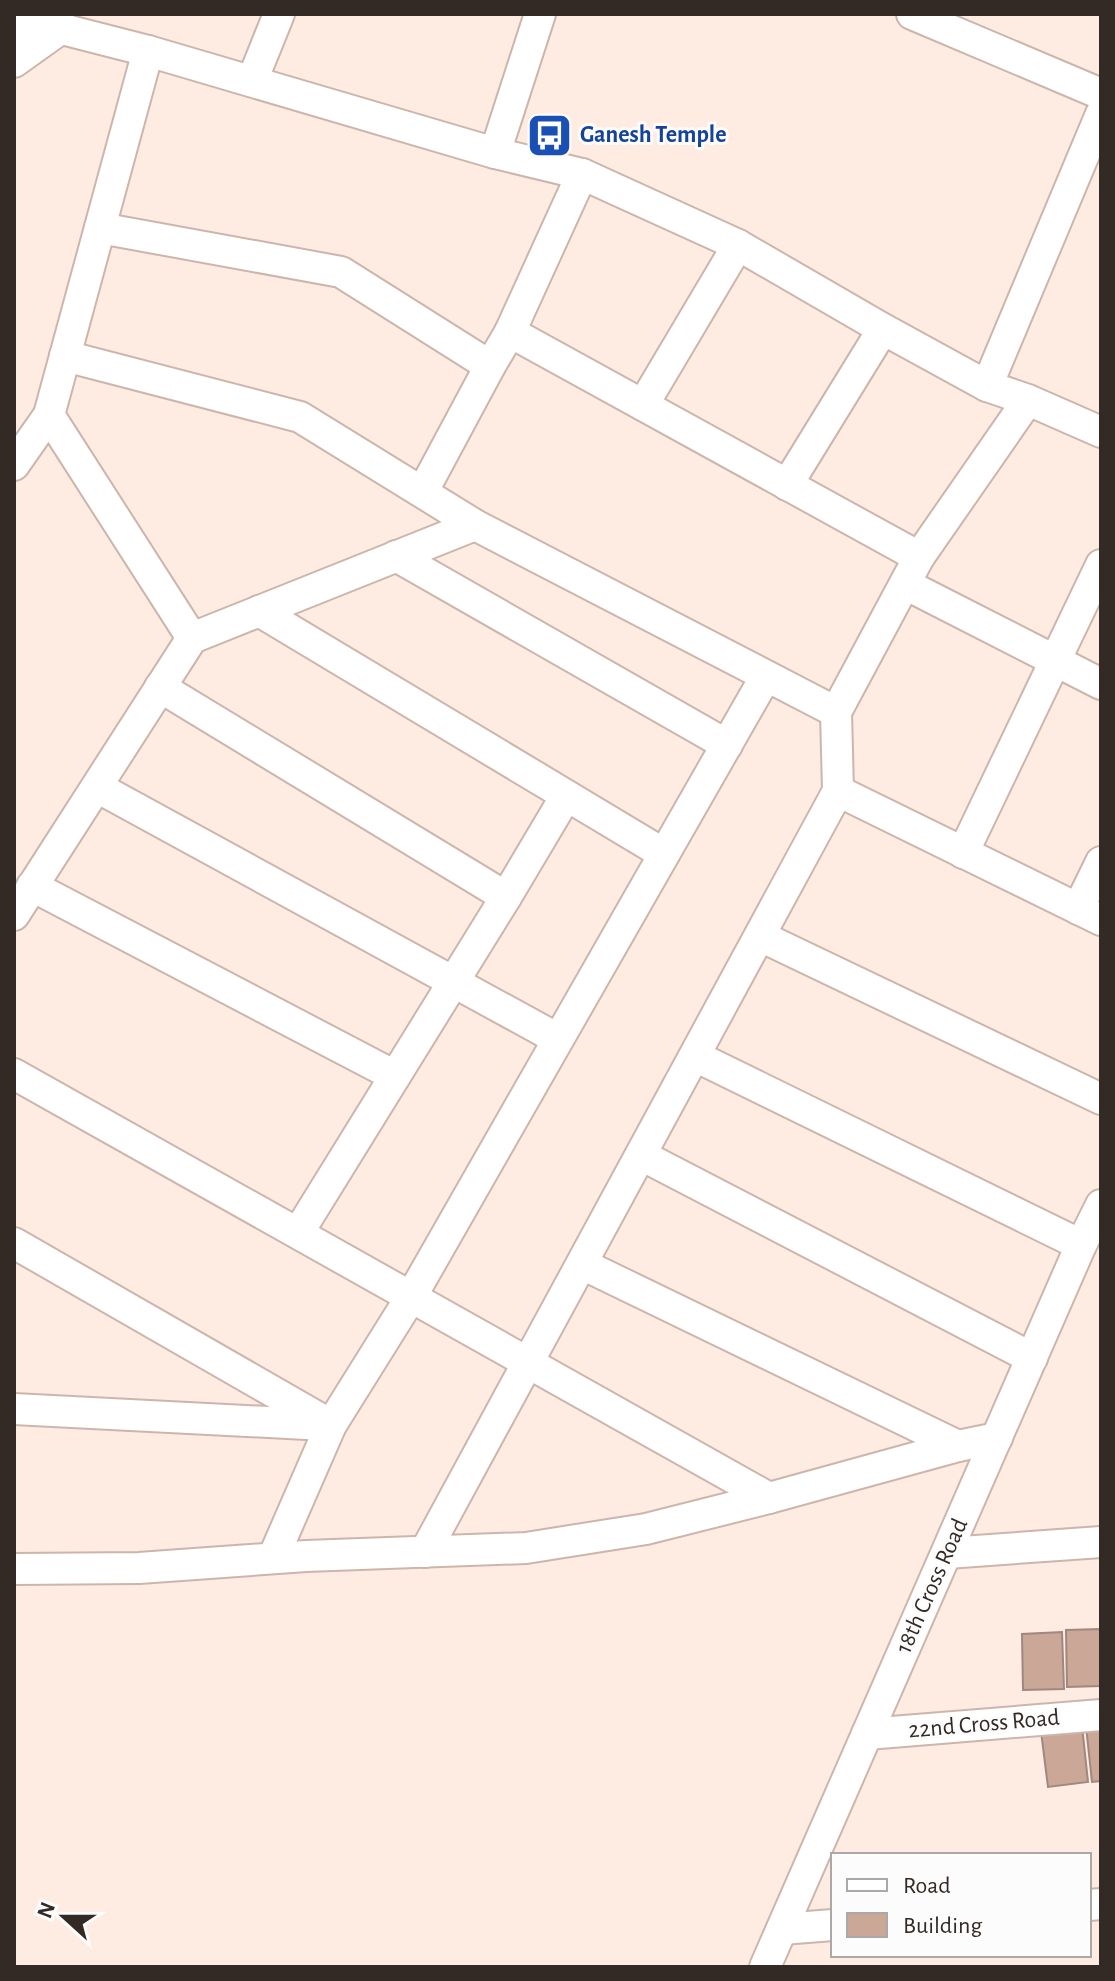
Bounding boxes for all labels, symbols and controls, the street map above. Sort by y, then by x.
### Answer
bus stop icon: Ganesh Temple [525,111,573,159]
place label: Ganesh Temple [580,123,727,147]
street label: 18th Cross Road [892,1515,972,1657]
street label: 22nd Cross Road [907,1705,1061,1743]
legend [831,1853,1091,1957]
text: Road [903,1874,951,1898]
north arrow [24,1877,104,1957]
text: N [33,1899,59,1921]
text: Building [903,1914,982,1938]

